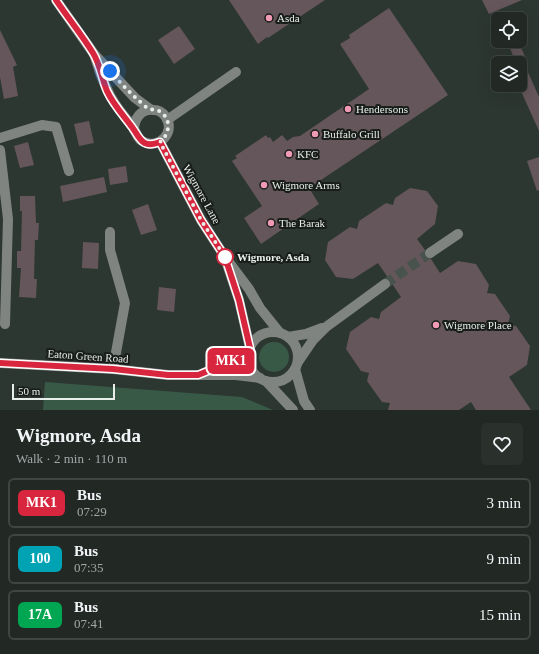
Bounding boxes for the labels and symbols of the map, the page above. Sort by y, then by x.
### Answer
place label: Asda [277,12,300,24]
marker: Asda [264,13,274,23]
your location [100,61,120,81]
place label: Hendersons [356,103,408,115]
marker: Hendersons [343,104,353,114]
place label: Buffalo Grill [323,128,380,140]
marker: Buffalo Grill [310,129,320,139]
place label: KFC [297,148,318,160]
marker: KFC [284,149,294,159]
street label: Wigmore Lane [181,162,223,226]
place label: Wigmore Arms [272,179,340,191]
marker: Wigmore Arms [259,180,269,190]
place label: The Barak [279,217,326,229]
marker: The Barak [266,218,276,228]
marker: Wigmore, Asda [216,248,234,266]
place label: Wigmore, Asda [237,251,310,263]
place label: Wigmore Place [444,319,512,331]
marker: Wigmore Place [431,320,441,330]
street label: Eaton Green Road [47,347,129,365]
line badge: MK1 [208,348,254,374]
scale bar [12,382,115,401]

